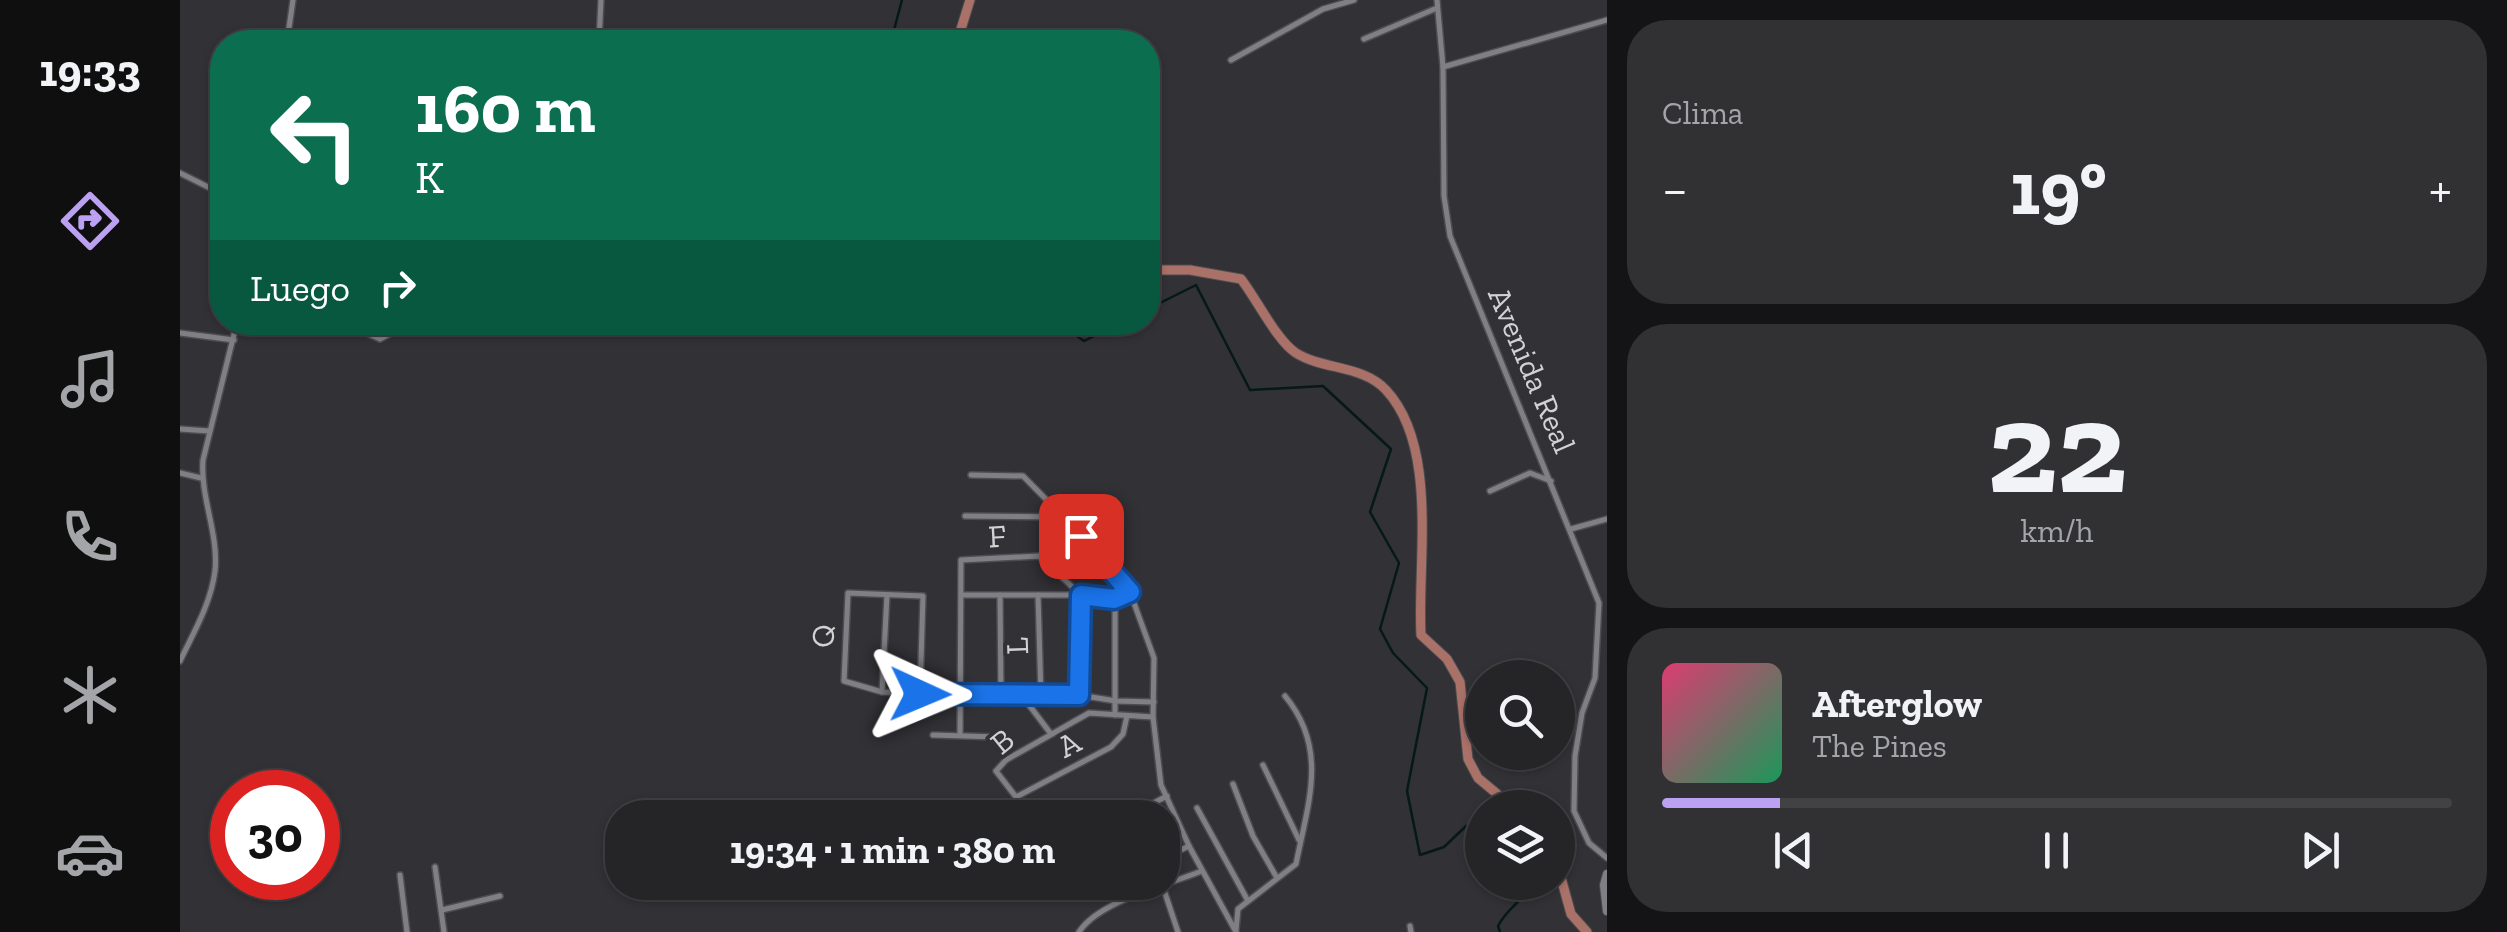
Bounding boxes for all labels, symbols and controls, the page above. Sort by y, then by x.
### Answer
text: 19:33 [39,44,141,98]
text: 160 m [415,66,596,150]
icon: left [250,70,380,200]
text: Clima [1662,94,1743,132]
text: 19° [2010,143,2107,233]
text: K [415,151,444,205]
text: − [1662,156,1688,222]
text: + [2429,156,2452,222]
icon: directions [55,186,125,256]
icon: right [370,260,425,315]
text: Luego [250,265,350,311]
street label: Avenida Real [1480,282,1584,458]
icon: music [55,344,125,414]
text: 22 [1987,369,2127,525]
pin [1039,494,1124,579]
icon: phone [55,502,125,572]
icon: arrive [1054,509,1109,564]
text: km/h [2020,512,2094,550]
street label: F [987,517,1007,555]
street label: Q [803,623,843,649]
street label: L [998,637,1036,655]
position arrow [868,642,972,746]
icon: climate [55,660,125,730]
map controls [1465,660,1575,900]
button: search [1465,660,1575,770]
text: Afterglow [1812,681,1982,727]
street label: B [983,720,1021,762]
street label: A [1051,722,1087,766]
text: The Pines [1812,727,1947,765]
speed limit sign: 30 [210,770,340,900]
button: layers [1465,790,1575,900]
icon: car [55,818,125,888]
icon: previous [1766,823,1821,878]
icon: pause [2029,823,2084,878]
icon: next [2293,823,2348,878]
text: 19:34 · 1 min · 380 m [730,827,1055,873]

